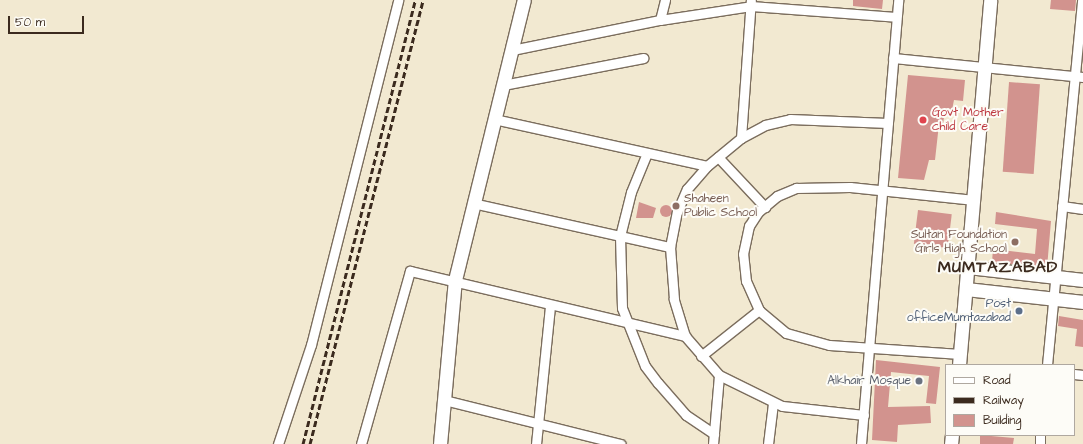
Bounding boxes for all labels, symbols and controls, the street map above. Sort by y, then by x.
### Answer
scale bar [10,8,86,34]
text: 50 m [15,14,45,31]
place label: Govt Mother child Care [932,106,1004,134]
marker: Govt Mother child Care [917,114,929,126]
place label: Shaheen Public School [684,192,757,220]
marker: Shaheen Public School [671,201,681,211]
place label: Sultan Foundation Girls High School [911,228,1007,256]
marker: Sultan Foundation Girls High School [1010,237,1020,247]
district label: MUMTAZABAD [938,257,1058,277]
place label: Post officeMumtazabad [907,297,1011,325]
marker: Post officeMumtazabad [1014,306,1024,316]
legend [945,364,1075,436]
text: Road [983,372,1011,389]
place label: Alkhair Mosque [827,374,911,388]
marker: Alkhair Mosque [914,376,924,386]
text: Railway [983,392,1024,409]
text: Building [983,412,1021,429]

